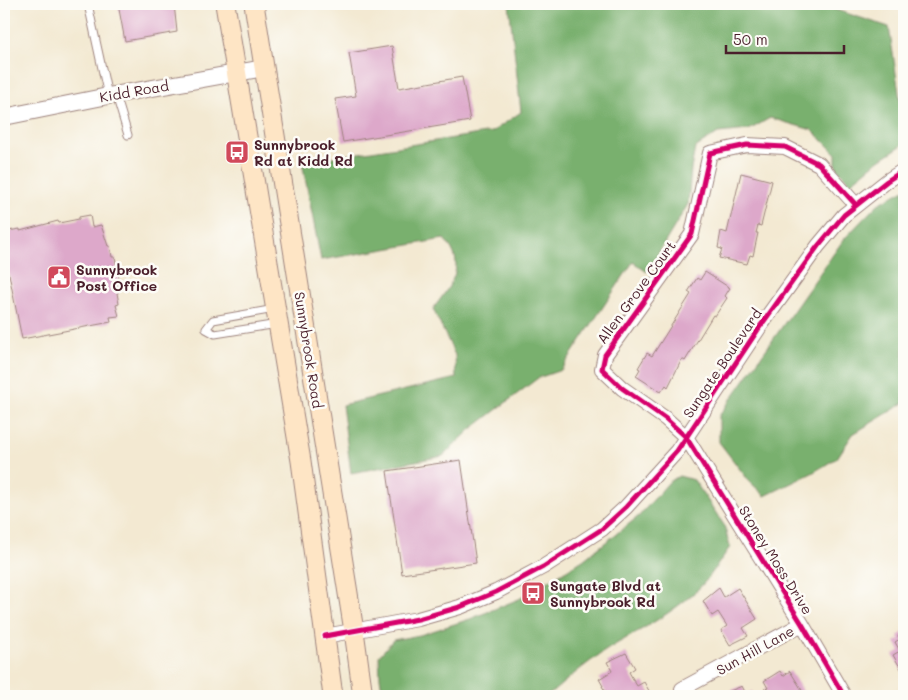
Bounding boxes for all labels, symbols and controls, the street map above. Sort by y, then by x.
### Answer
scale bar [726,22,843,54]
text: 50 m [733,29,768,49]
street label: Kidd Road [98,76,170,106]
place label: Sunnybrook Rd at Kidd Rd [254,135,353,170]
bus stop icon: Sunnybrook Rd at Kidd Rd [224,139,250,165]
street label: Allen Grove Court [592,237,680,347]
place label: Sunnybrook Post Office [76,260,157,295]
public building icon: Sunnybrook Post Office [46,264,72,290]
street label: Sunnybrook Road [290,290,328,410]
street label: Sungate Boulevard [678,304,766,422]
street label: Stoney Moss Drive [735,502,817,618]
place label: Sungate Blvd at Sunnybrook Rd [550,576,661,611]
bus stop icon: Sungate Blvd at Sunnybrook Rd [520,580,546,606]
street label: Sun Hill Lane [713,621,797,679]

